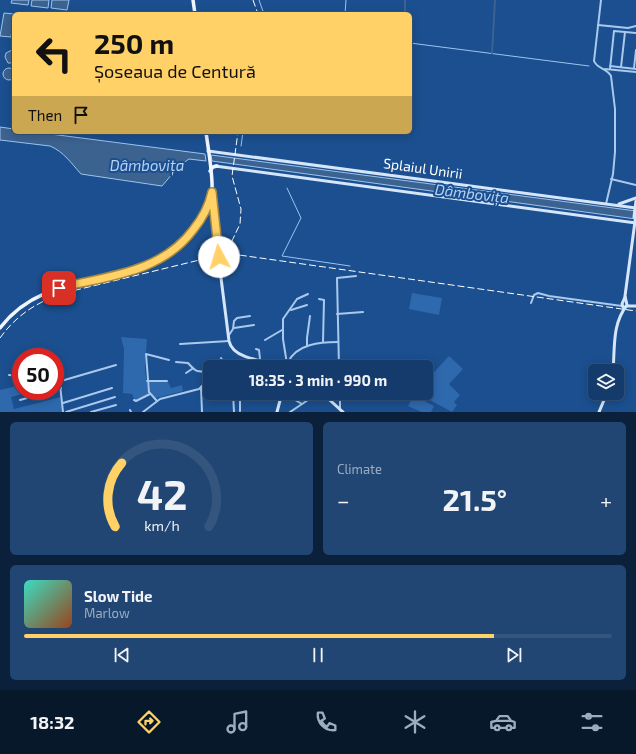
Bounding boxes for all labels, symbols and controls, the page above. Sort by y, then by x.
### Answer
text: 250 m [94,26,174,60]
icon: left [28,28,80,80]
text: Șoseaua de Centură [94,60,256,82]
icon: arrive [70,104,92,126]
text: Then [28,106,62,124]
street label: Splaiul Unirii [382,154,464,182]
water label: Dâmbovița [110,156,184,176]
water label: Dâmbovița [434,180,510,208]
position arrow [198,236,240,278]
pin [42,271,76,305]
icon: arrive [48,277,70,299]
speed limit sign: 50 [12,348,64,400]
map controls [588,364,624,400]
button: layers [588,364,624,400]
text: 18:35 · 3 min · 990 m [249,371,387,389]
text: Climate [337,461,382,477]
text: 42 [136,467,187,517]
text: 21.5° [443,481,507,517]
text: − [337,487,350,513]
text: + [600,487,612,513]
text: km/h [144,516,179,533]
text: Slow Tide [84,587,152,605]
text: Marlow [84,605,130,621]
icon: previous [111,644,133,666]
icon: pause [307,644,329,666]
icon: next [503,644,525,666]
icon: directions [135,708,163,736]
icon: music [224,708,252,736]
icon: phone [312,708,340,736]
icon: climate [401,708,429,736]
icon: car [489,708,517,736]
icon: filters [578,708,606,736]
text: 18:32 [30,711,75,733]

